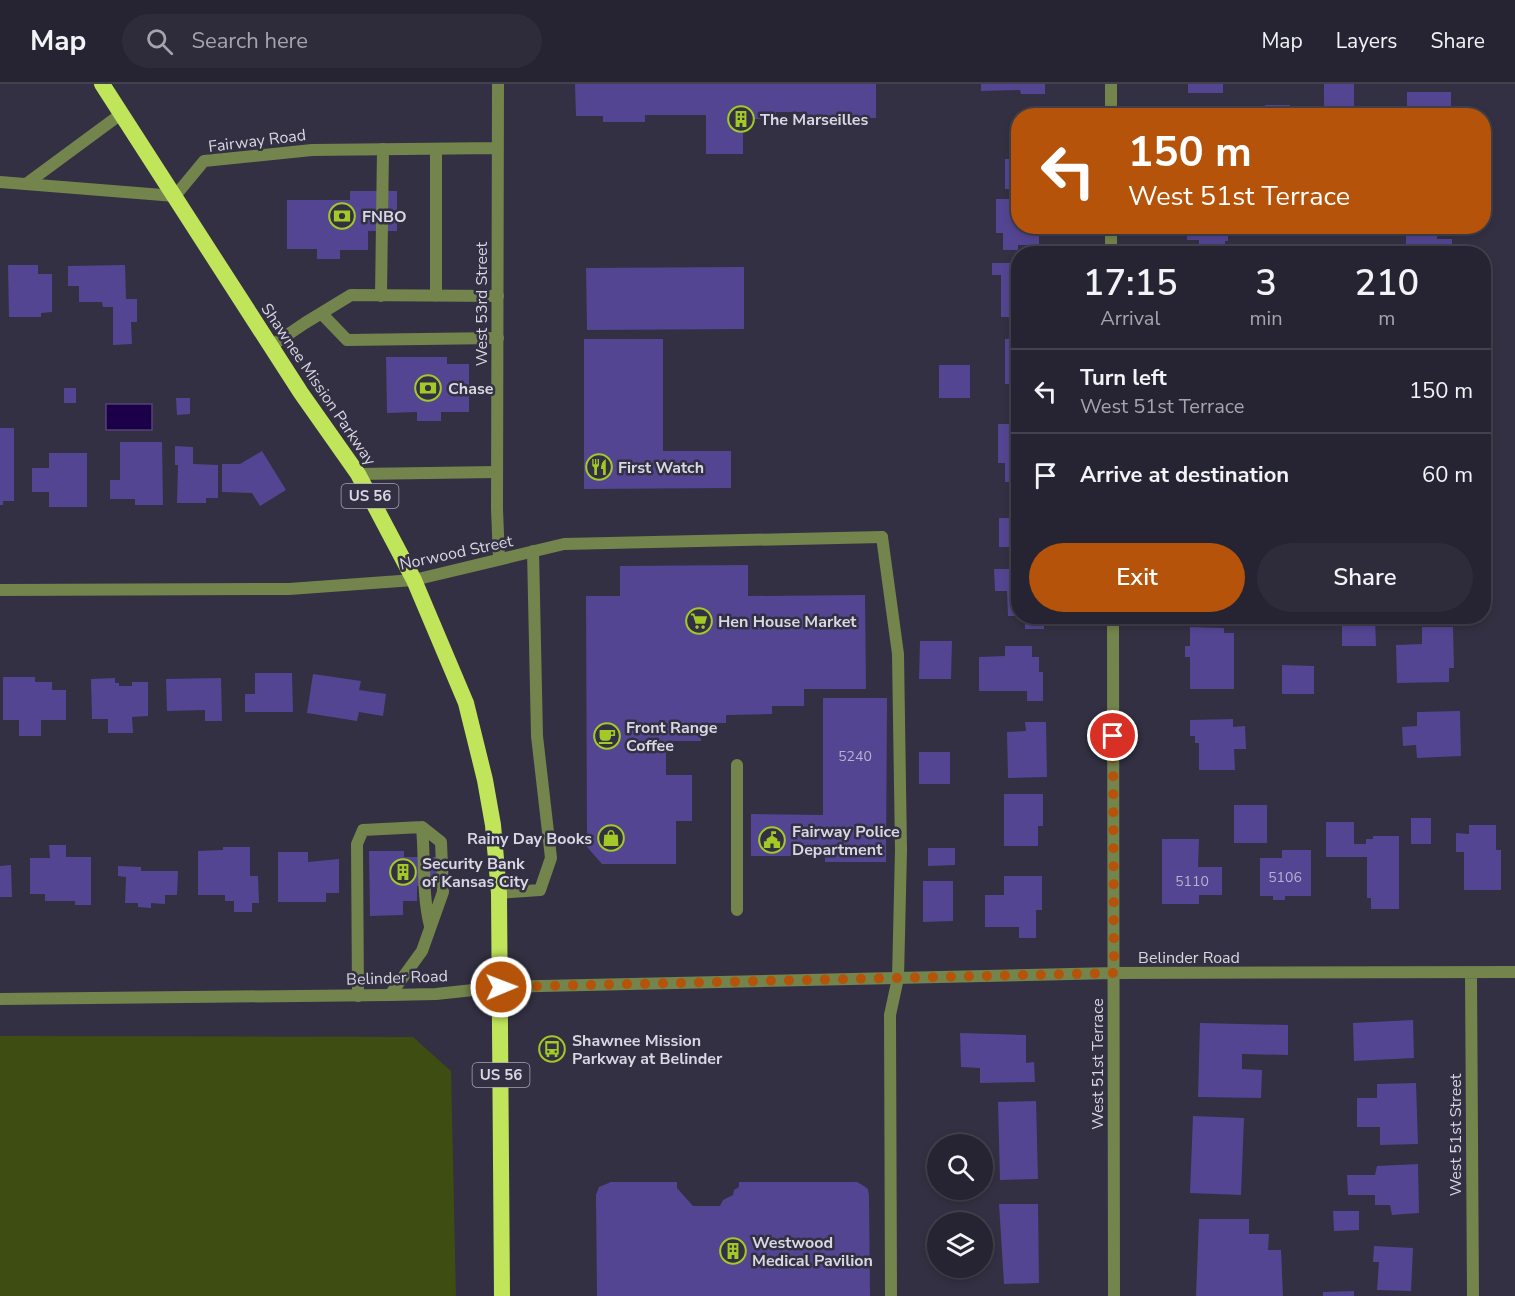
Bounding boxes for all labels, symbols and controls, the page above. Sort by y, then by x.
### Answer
search box [122,14,542,68]
text: Map [30,22,86,60]
icon: search [143,25,176,58]
text: Search here [191,26,308,56]
text: Map [1261,27,1303,55]
text: Layers [1336,27,1397,55]
text: Share [1430,27,1485,55]
building icon: The Marseilles [726,104,756,134]
place label: The Marseilles [760,109,868,131]
street label: Fairway Road [207,124,307,158]
text: 150 m [1128,124,1252,181]
icon: left [1029,132,1107,210]
text: West 51st Terrace [1128,178,1350,215]
bank icon: FNBO [327,201,357,231]
place label: FNBO [362,206,407,228]
street label: West 53rd Street [471,241,493,366]
text: 17:15 [1083,259,1178,308]
text: 3 [1255,259,1277,308]
text: 210 [1354,259,1419,308]
street label: Shawnee Mission Parkway [256,299,381,471]
text: Arrival [1100,305,1160,332]
text: min [1250,305,1283,332]
text: m [1378,305,1395,332]
text: Turn left [1080,363,1167,393]
bank icon: Chase [413,373,443,403]
icon: left [1029,375,1062,408]
text: 150 m [1409,376,1473,406]
place label: Chase [448,378,494,400]
text: West 51st Terrace [1080,393,1244,420]
restaurant icon: First Watch [584,452,614,482]
place label: First Watch [618,457,704,479]
icon: arrive [1029,459,1062,492]
text: Arrive at destination [1080,460,1289,490]
text: 60 m [1422,460,1473,490]
road number: US 56 [342,484,398,508]
street label: Norwood Street [398,530,515,576]
button: Exit [1029,543,1245,612]
button: Share [1257,543,1473,612]
supermarket icon: Hen House Market [684,606,714,636]
place label: Hen House Market [718,611,857,633]
pin [1087,710,1138,761]
place label: Front Range Coffee [626,717,718,757]
icon: arrive [1096,719,1129,752]
cafe icon: Front Range Coffee [592,721,622,751]
house number: 5240 [838,747,872,766]
place label: Fairway Police Department [792,821,900,861]
shop icon: Rainy Day Books [596,823,626,853]
public building icon: Fairway Police Department [757,825,787,855]
place label: Rainy Day Books [467,828,592,850]
place label: Security Bank of Kansas City [422,853,529,893]
building icon: Security Bank of Kansas City [388,857,418,887]
house number: 5106 [1268,868,1302,887]
house number: 5110 [1175,872,1209,891]
street label: Belinder Road [1138,947,1240,969]
position arrow [469,955,533,1019]
street label: Belinder Road [346,965,448,991]
street label: West 51st Terrace [1087,998,1109,1130]
place label: Shawnee Mission Parkway at Belinder [572,1030,723,1070]
bus stop icon: Shawnee Mission Parkway at Belinder [537,1034,567,1064]
road number: US 56 [472,1063,530,1087]
street label: West 51st Street [1445,1073,1467,1196]
map controls [927,1134,993,1278]
button: search [927,1134,993,1200]
button: layers [927,1212,993,1278]
place label: Westwood Medical Pavilion [752,1232,873,1272]
building icon: Westwood Medical Pavilion [718,1236,748,1266]

